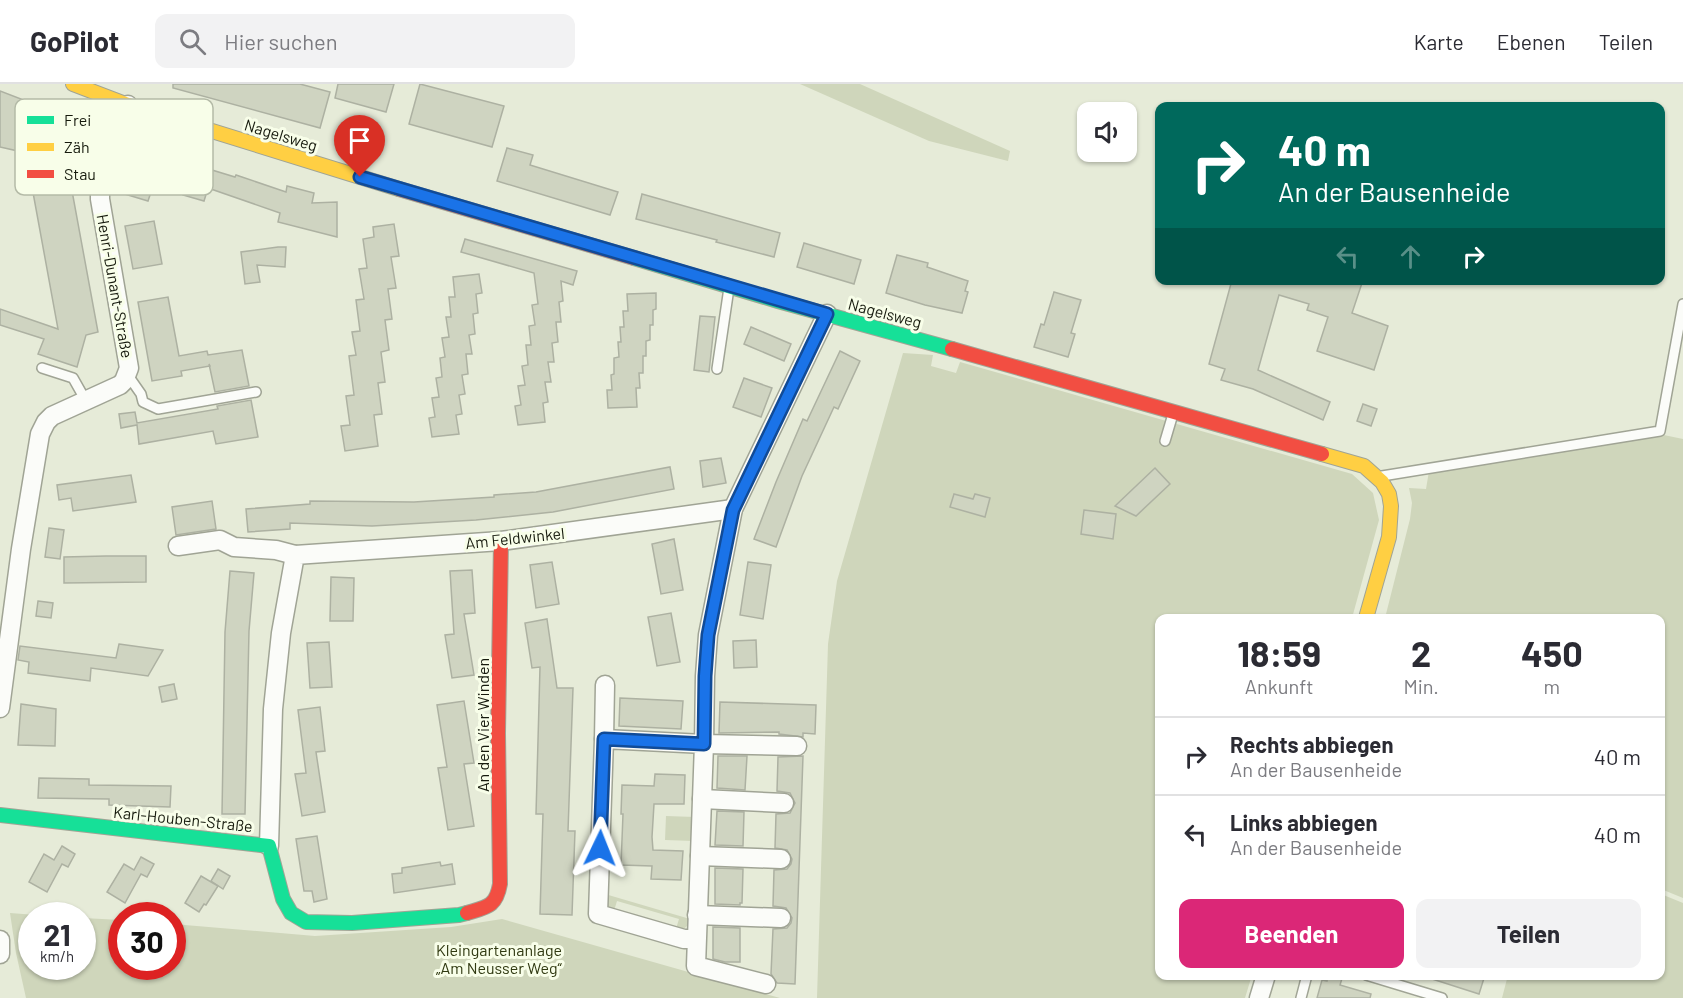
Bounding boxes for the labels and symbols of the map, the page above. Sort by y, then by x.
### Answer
legend [15,99,213,195]
text: Frei [64,110,91,129]
street label: Nagelsweg [242,114,320,155]
pin [334,115,385,177]
text: Zäh [64,137,90,156]
text: Stau [64,164,96,183]
street label: Henri-Dunant-Straße [93,212,138,359]
street label: Nagelsweg [846,294,924,331]
street label: Am Feldwinkel [464,523,566,552]
street label: An den Vier Winden [473,658,492,792]
street label: Karl-Houben-Straße [112,802,254,835]
position arrow [568,816,632,880]
speed limit sign: 30 [108,902,186,980]
park label: Kleingartenanlage „Am Neusser Weg“ [436,940,563,977]

